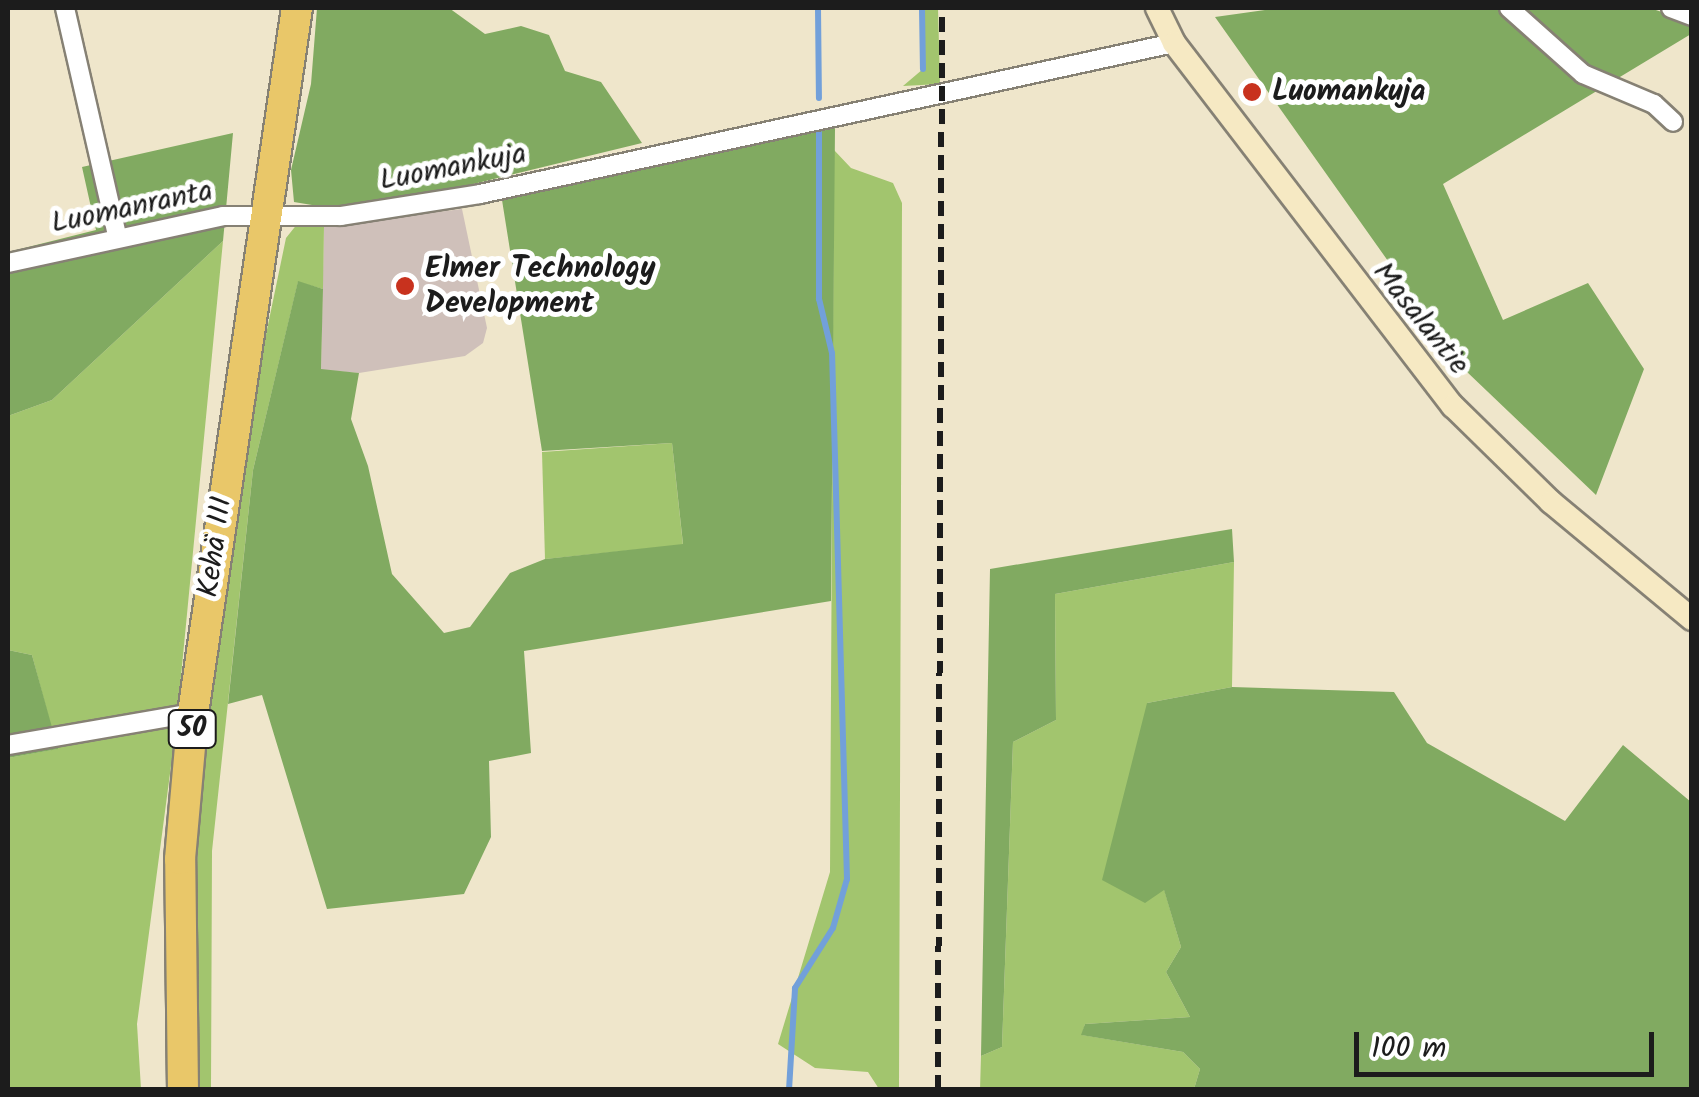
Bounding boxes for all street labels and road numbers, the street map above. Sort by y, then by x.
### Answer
street label: Luomankuja [377,136,529,200]
street label: Luomanranta [48,173,216,243]
street label: Masalantie [1364,256,1476,382]
street label: Kehä III [191,494,241,600]
road number: 50 [167,706,217,752]

